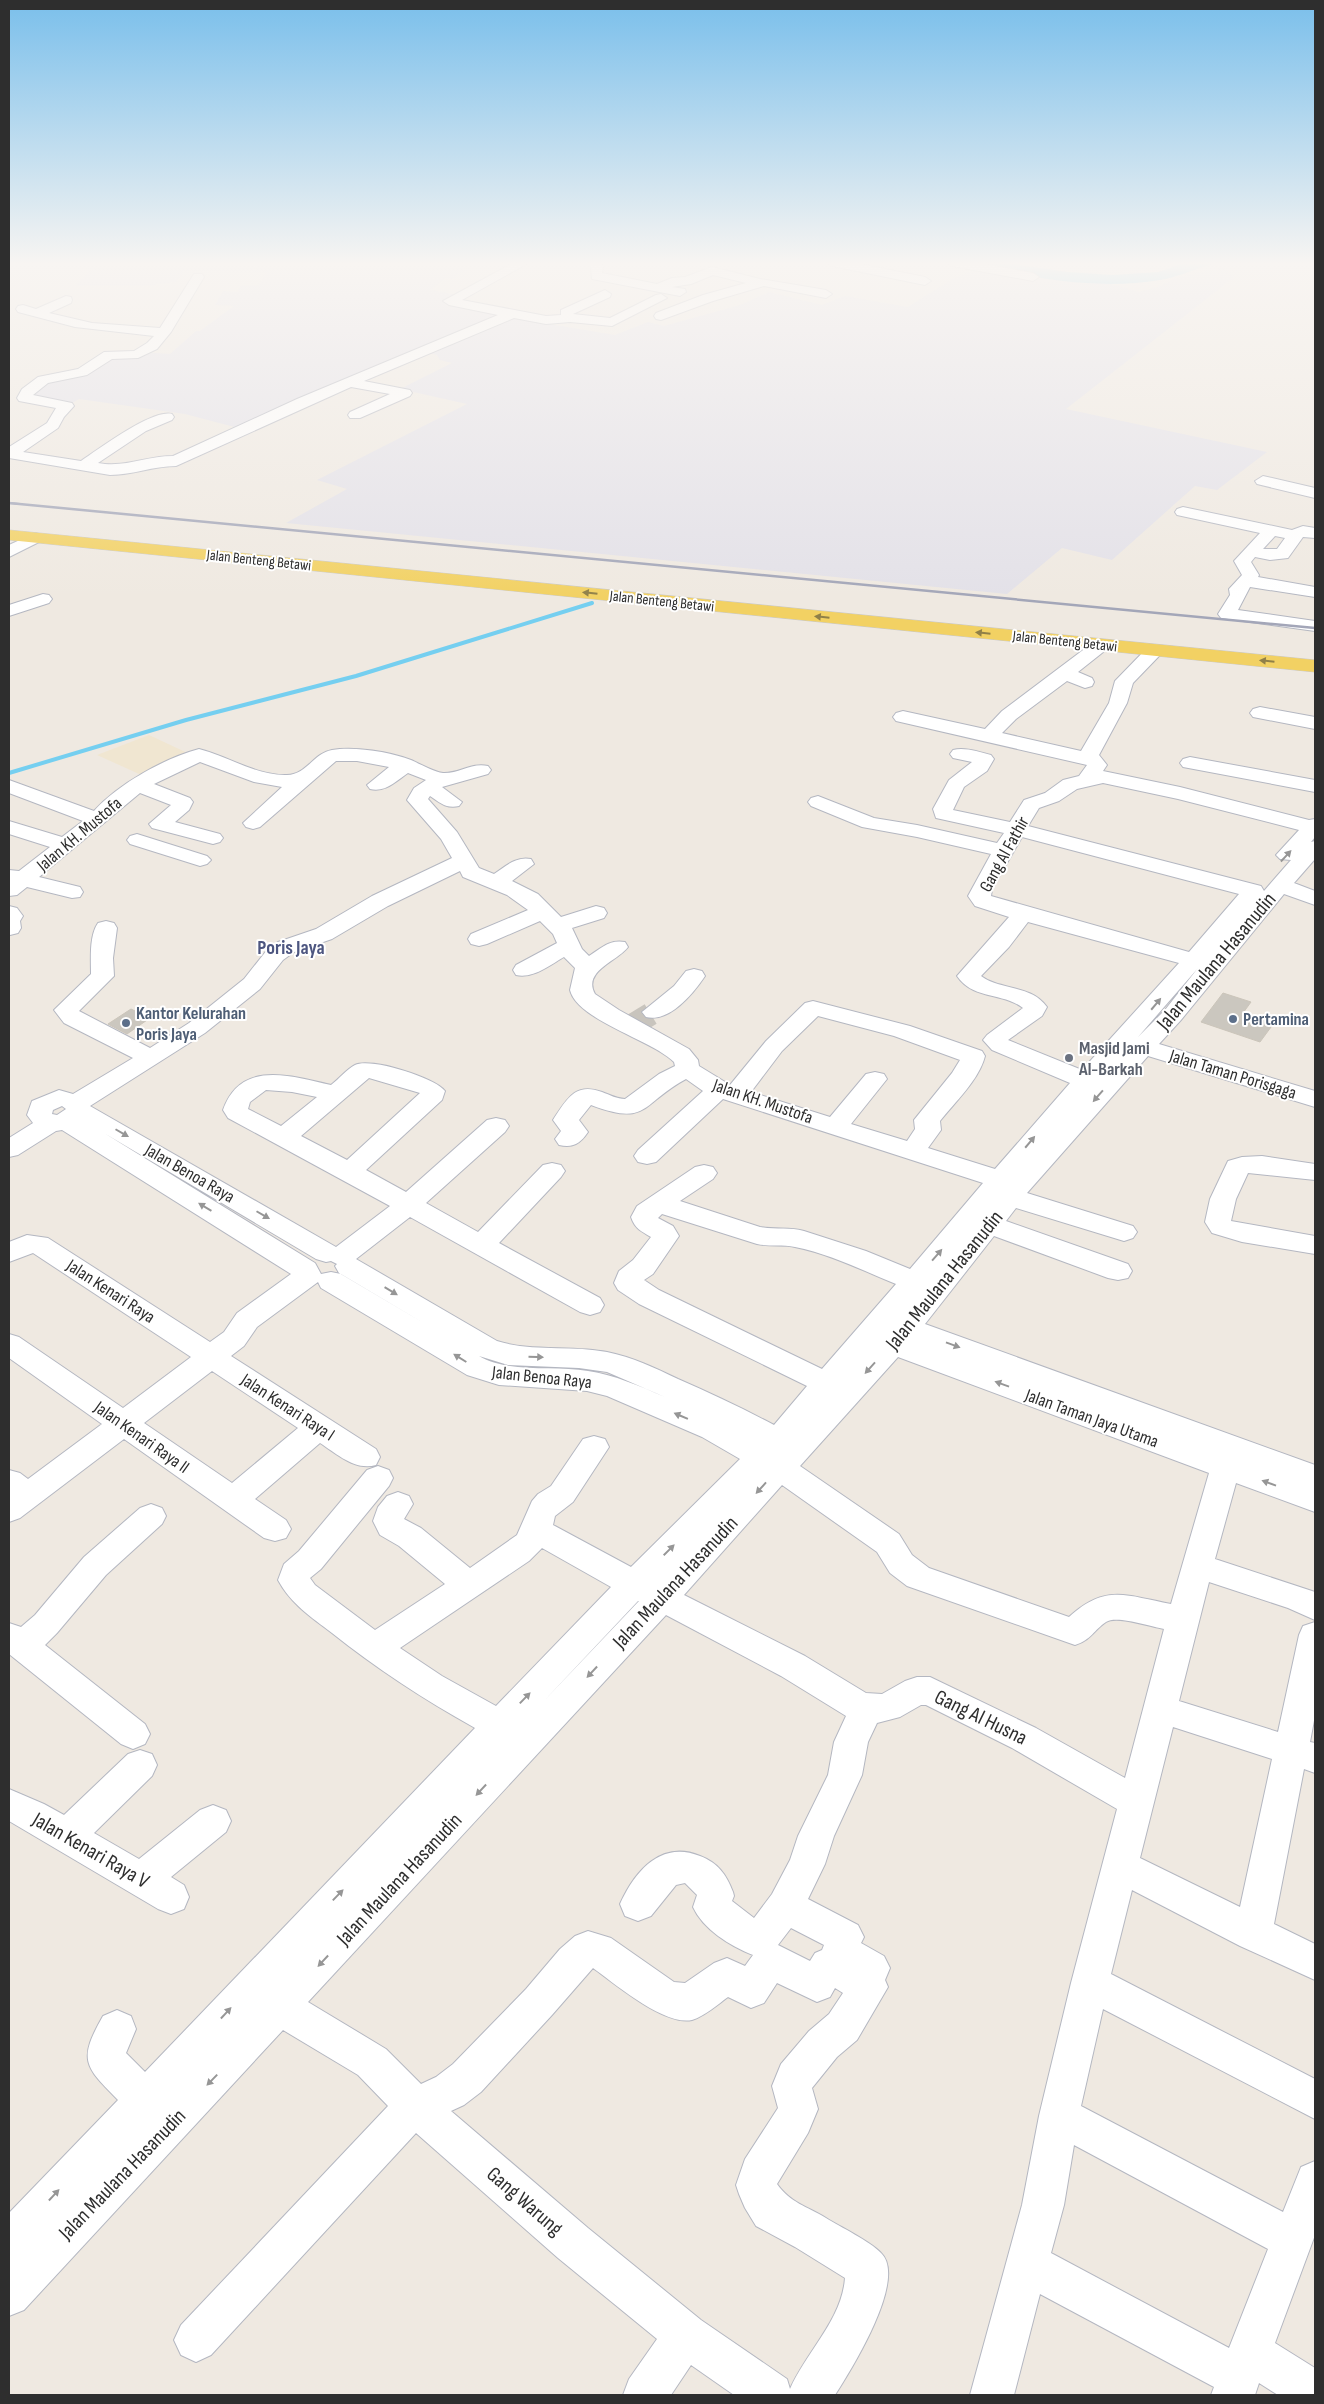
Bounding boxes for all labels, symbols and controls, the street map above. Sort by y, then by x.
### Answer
street label: Jalan Benteng Betawi [205,545,312,575]
street label: Jalan Benteng Betawi [608,586,715,616]
one-way arrow [582,589,598,597]
one-way arrow [813,612,829,620]
street label: Jalan Benteng Betawi [1011,626,1118,656]
one-way arrow [975,628,991,636]
one-way arrow [1258,657,1274,665]
street label: Jalan KH. Mustofa [32,793,126,877]
street label: Gang Al Fathir [975,813,1034,896]
one-way arrow [1280,850,1292,862]
street label: Jalan Maulana Hasanudin [1151,887,1281,1036]
district label: Poris Jaya [257,936,325,960]
one-way arrow [1150,998,1161,1011]
place label: Kantor Kelurahan Poris Jaya [136,1003,246,1045]
place label: Pertamina [1243,1009,1309,1030]
marker: Pertamina [1227,1013,1239,1025]
marker: Kantor Kelurahan Poris Jaya [120,1017,132,1029]
place label: Masjid Jami Al-Barkah [1078,1038,1150,1080]
street label: Jalan Taman Porisgaga [1166,1045,1299,1104]
marker: Masjid Jami Al-Barkah [1063,1052,1075,1064]
street label: Jalan KH. Mustofa [709,1074,816,1128]
one-way arrow [1092,1089,1103,1102]
one-way arrow [115,1129,129,1137]
one-way arrow [1025,1136,1036,1149]
street label: Jalan Benoa Raya [140,1139,238,1208]
one-way arrow [198,1202,212,1211]
street label: Jalan Maulana Hasanudin [880,1206,1008,1356]
one-way arrow [256,1210,269,1219]
one-way arrow [931,1249,942,1262]
street label: Jalan Kenari Raya [62,1255,159,1328]
one-way arrow [384,1286,397,1295]
one-way arrow [946,1341,961,1349]
one-way arrow [453,1353,466,1363]
one-way arrow [528,1353,544,1361]
street label: Jalan Benoa Raya [490,1362,593,1393]
one-way arrow [864,1362,876,1374]
street label: Jalan Kenari Raya I [236,1369,339,1446]
one-way arrow [994,1380,1009,1388]
street label: Jalan Taman Jaya Utama [1021,1384,1161,1452]
street label: Jalan Kenari Raya II [89,1396,193,1478]
one-way arrow [674,1411,688,1419]
one-way arrow [1262,1479,1277,1486]
one-way arrow [755,1482,767,1494]
street label: Jalan Maulana Hasanudin [607,1511,743,1655]
one-way arrow [663,1544,675,1556]
one-way arrow [586,1666,598,1678]
street label: Gang Al Husna [930,1684,1031,1751]
one-way arrow [519,1693,531,1705]
one-way arrow [475,1784,487,1796]
street label: Jalan Kenari Raya V [27,1806,154,1894]
street label: Jalan Maulana Hasanudin [331,1808,467,1952]
one-way arrow [332,1889,344,1901]
one-way arrow [317,1955,329,1967]
one-way arrow [220,2007,232,2019]
one-way arrow [206,2073,218,2085]
street label: Jalan Maulana Hasanudin [53,2104,191,2246]
street label: Gang Warung [482,2162,568,2241]
one-way arrow [48,2189,60,2201]

